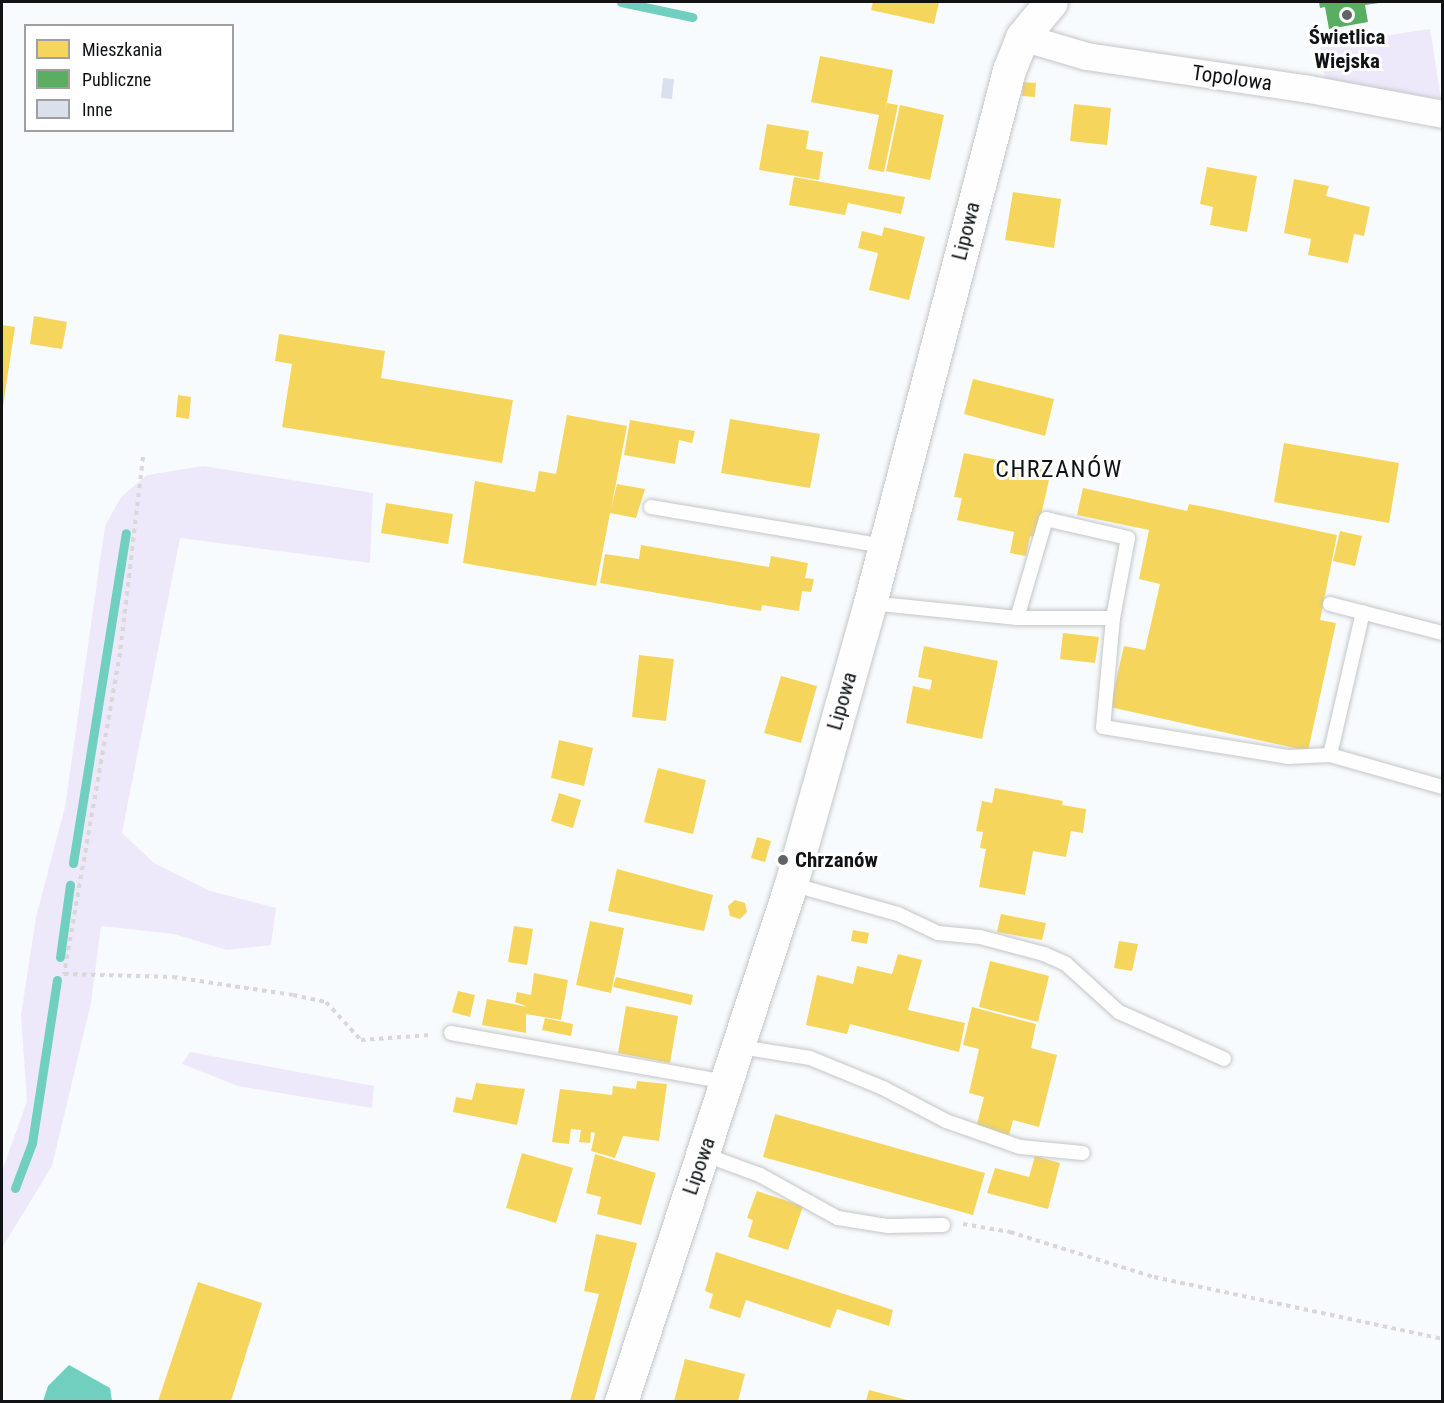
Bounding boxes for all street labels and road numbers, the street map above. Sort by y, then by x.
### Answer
street label: Topolowa [1190,60,1274,96]
street label: Lipowa [947,199,985,263]
street label: Lipowa [822,669,862,733]
street label: Lipowa [677,1134,721,1198]

